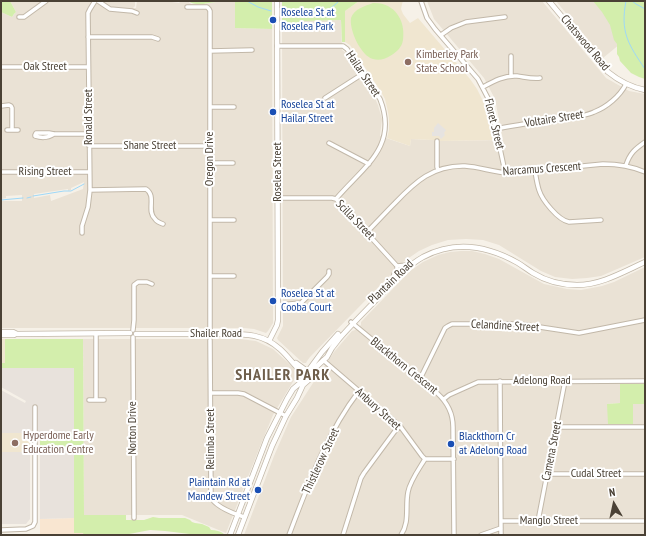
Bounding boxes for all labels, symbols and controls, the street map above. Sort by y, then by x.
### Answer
place label: Roselea St at Roselea Park [281,6,335,34]
street label: Chatswood Road [557,12,613,74]
marker: Roselea St at Roselea Park [268,15,278,25]
street label: Hailar Street [342,48,384,100]
place label: Kimberley Park State School [416,48,478,76]
marker: Kimberley Park State School [403,57,413,67]
street label: Oak Street [23,60,67,74]
street label: Ronald Street [82,89,96,145]
street label: Floret Street [481,97,507,151]
place label: Roselea St at Hailar Street [281,98,335,126]
marker: Roselea St at Hailar Street [268,107,278,117]
street label: Voltaire Street [524,107,584,131]
street label: Oregon Drive [203,132,217,186]
street label: Shane Street [124,139,176,153]
street label: Roselea Street [271,142,285,202]
street label: Narcamus Crescent [502,159,582,179]
street label: Rising Street [19,165,71,179]
street label: Scilla Street [333,197,377,243]
street label: Plantain Road [365,257,417,307]
place label: Roselea St at Cooba Court [281,287,335,315]
marker: Roselea St at Cooba Court [268,296,278,306]
street label: Celandine Street [470,317,540,335]
street label: Shailer Road [190,327,242,341]
street label: Blackthorn Crescent [368,335,440,397]
district label: SHAILER PARK [235,365,331,385]
street label: Adelong Road [513,374,571,388]
street label: Anbury Street [352,385,404,433]
street label: Norton Drive [126,401,140,455]
street label: Relimba Street [204,409,218,469]
street label: Camena Street [539,420,565,482]
street label: Thistlerow Street [299,426,343,496]
place label: Hyperdome Early Education Centre [23,429,94,457]
place label: Blackthorn Cr at Adelong Road [459,430,527,458]
marker: Hyperdome Early Education Centre [10,438,20,448]
marker: Blackthorn Cr at Adelong Road [446,439,456,449]
street label: Cudal Street [571,467,621,481]
place label: Plaintain Rd at Mandew Street [188,476,250,504]
north arrow [594,484,634,524]
marker: Plaintain Rd at Mandew Street [253,485,263,495]
text: N [608,485,616,500]
street label: Manglo Street [520,514,578,528]

